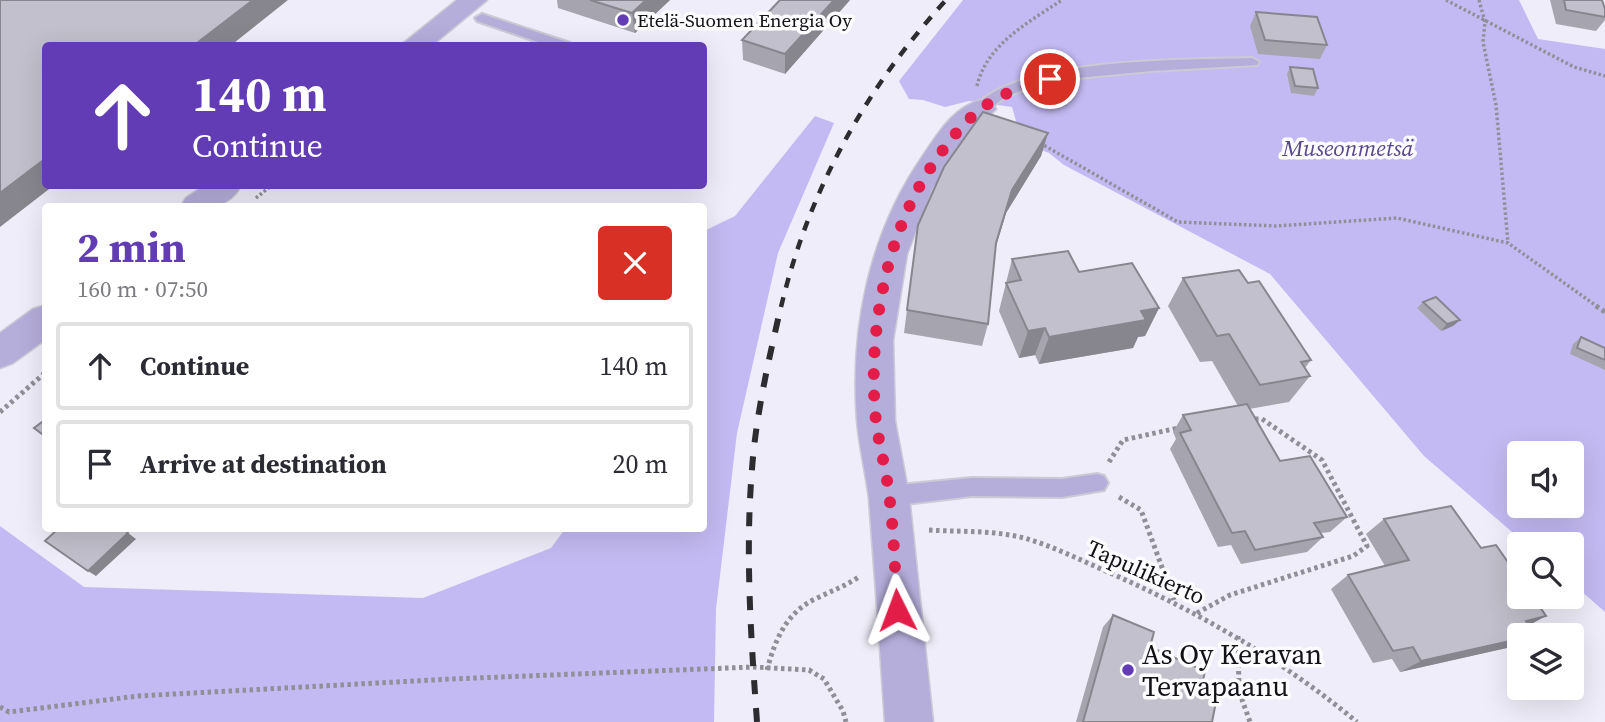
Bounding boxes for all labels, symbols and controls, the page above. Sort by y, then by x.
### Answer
place label: Etelä-Suomen Energia Oy [637,7,852,33]
marker: Etelä-Suomen Energia Oy [615,12,631,28]
pin [1020,49,1080,109]
text: 140 m [192,60,327,127]
icon: arrive [1031,60,1069,98]
icon: ahead [77,70,168,161]
text: Continue [192,124,323,168]
park label: Museonmetsä [1281,132,1414,164]
text: 2 min [77,218,186,276]
button: close [598,226,672,300]
text: 160 m · 07:50 [77,273,208,305]
icon: ahead [81,347,119,385]
text: Continue [140,348,249,384]
text: 140 m [600,348,668,384]
map controls [1507,441,1584,700]
button: sound [1507,441,1584,518]
icon: arrive [81,445,119,483]
text: Arrive at destination [140,446,387,482]
text: 20 m [613,446,668,482]
street label: Tapulikierto [1082,532,1210,612]
button: search [1507,532,1584,609]
position arrow [860,573,934,647]
button: layers [1507,623,1584,700]
place label: As Oy Keravan Tervapaanu [1142,635,1322,705]
marker: As Oy Keravan Tervapaanu [1120,662,1136,678]

